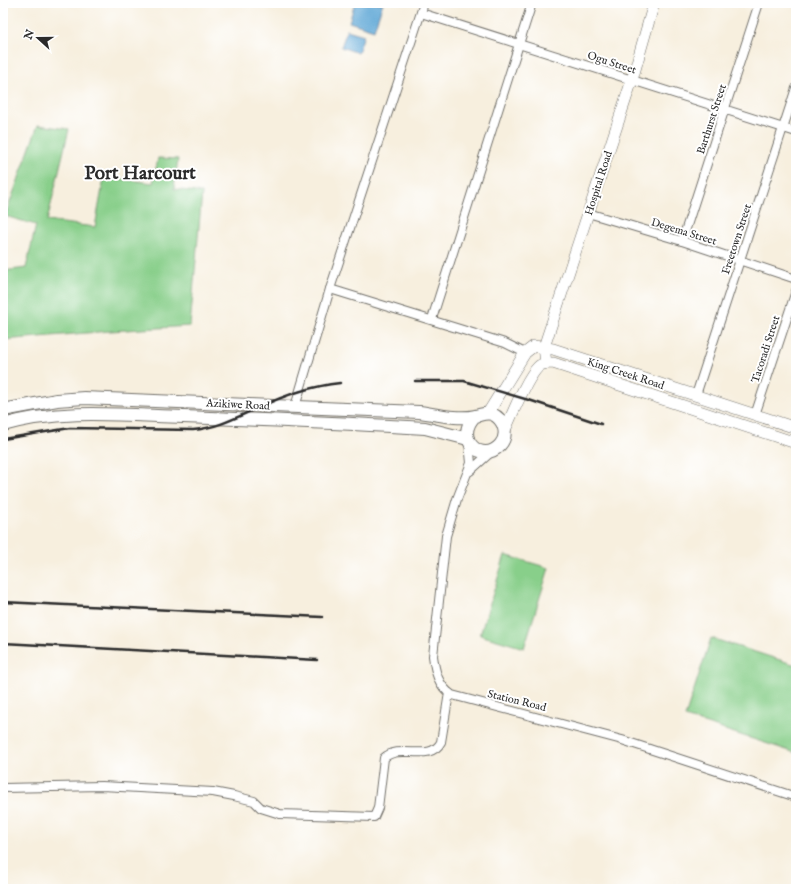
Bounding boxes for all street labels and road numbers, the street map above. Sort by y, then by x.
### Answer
street label: Ogu Street [586,48,638,77]
street label: Barthurst Street [694,82,730,156]
street label: Hospital Road [582,149,616,217]
street label: Freetown Street [719,202,755,276]
street label: Degema Street [649,215,718,249]
street label: Tacoradi Street [748,314,783,385]
street label: King Creek Road [585,355,666,393]
street label: Azikiwe Road [205,396,270,414]
street label: Station Road [486,687,548,715]

